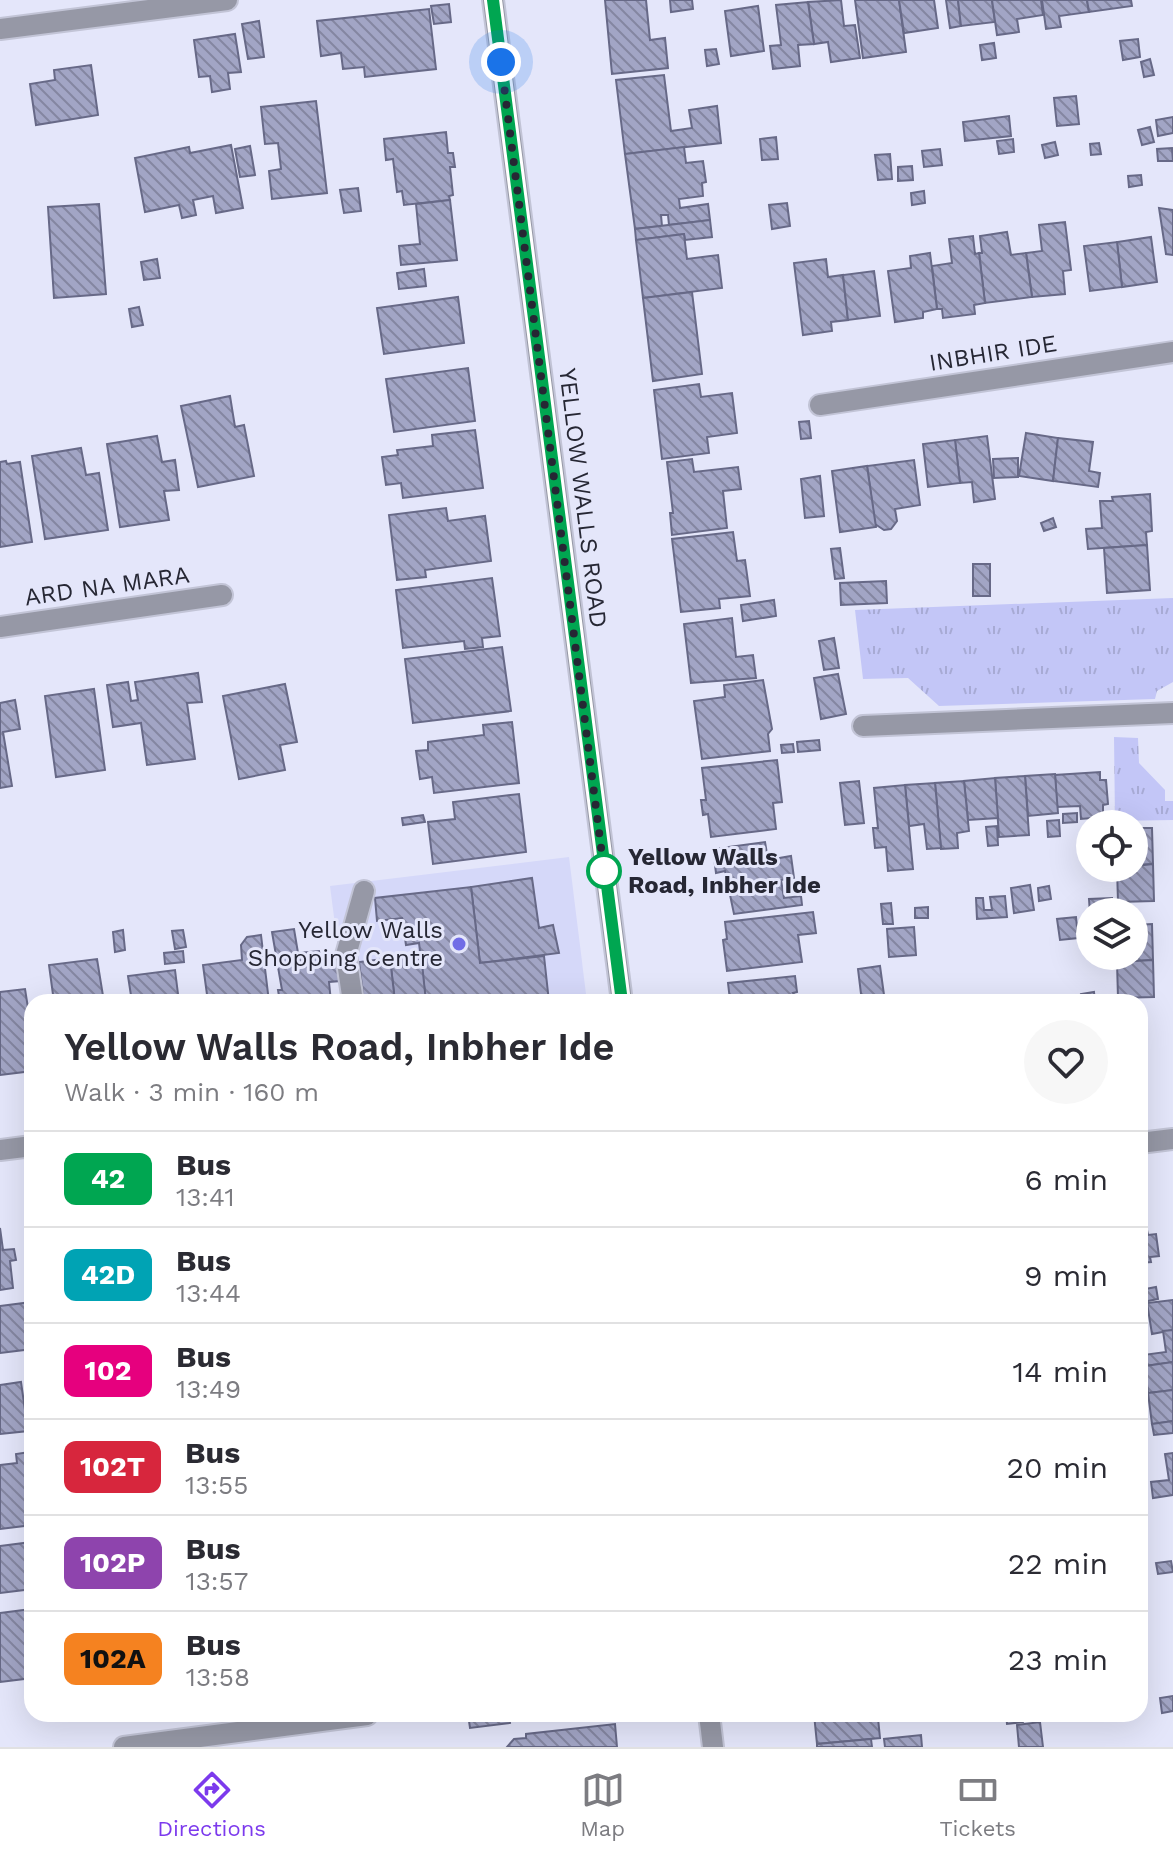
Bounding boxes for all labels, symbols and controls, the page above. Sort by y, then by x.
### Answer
your location [481,42,521,82]
street label: INBHIR IDE [927,329,1059,377]
street label: YELLOW WALLS ROAD [553,367,613,629]
street label: ARD NA MARA [23,561,191,611]
map controls [1076,810,1148,970]
button: locate [1076,810,1148,882]
place label: Yellow Walls Road, Inbher Ide [628,843,821,899]
marker: Yellow Walls Road, Inbher Ide [587,854,621,888]
button: layers [1076,898,1148,970]
place label: Yellow Walls Shopping Centre [248,916,443,972]
marker: Yellow Walls Shopping Centre [450,935,468,953]
button: heart [1024,1020,1108,1104]
text: Yellow Walls Road, Inbher Ide [64,1025,615,1069]
text: Walk · 3 min · 160 m [64,1077,319,1107]
text: Bus [176,1147,231,1182]
text: 42 [91,1162,125,1195]
text: 6 min [1024,1162,1108,1197]
text: 13:41 [176,1182,235,1212]
text: Bus [176,1243,231,1278]
text: 42D [81,1258,135,1291]
text: 9 min [1024,1258,1108,1293]
text: 13:44 [176,1278,241,1308]
text: Bus [176,1339,231,1374]
text: 102 [85,1354,131,1387]
text: 14 min [1013,1354,1108,1389]
text: 13:49 [176,1374,241,1404]
text: Bus [185,1435,240,1470]
text: 102T [80,1450,145,1483]
text: 20 min [1006,1450,1108,1485]
text: 13:55 [185,1470,248,1500]
text: Bus [186,1531,241,1566]
text: 102P [80,1546,146,1579]
text: 22 min [1008,1546,1108,1581]
text: 13:57 [186,1566,248,1596]
text: Bus [186,1627,241,1662]
text: 102A [80,1642,146,1675]
text: 23 min [1008,1642,1108,1677]
text: 13:58 [186,1662,250,1692]
tab: Directions [157,1768,266,1841]
tab: Map [580,1768,625,1841]
tab: Tickets [939,1768,1016,1841]

